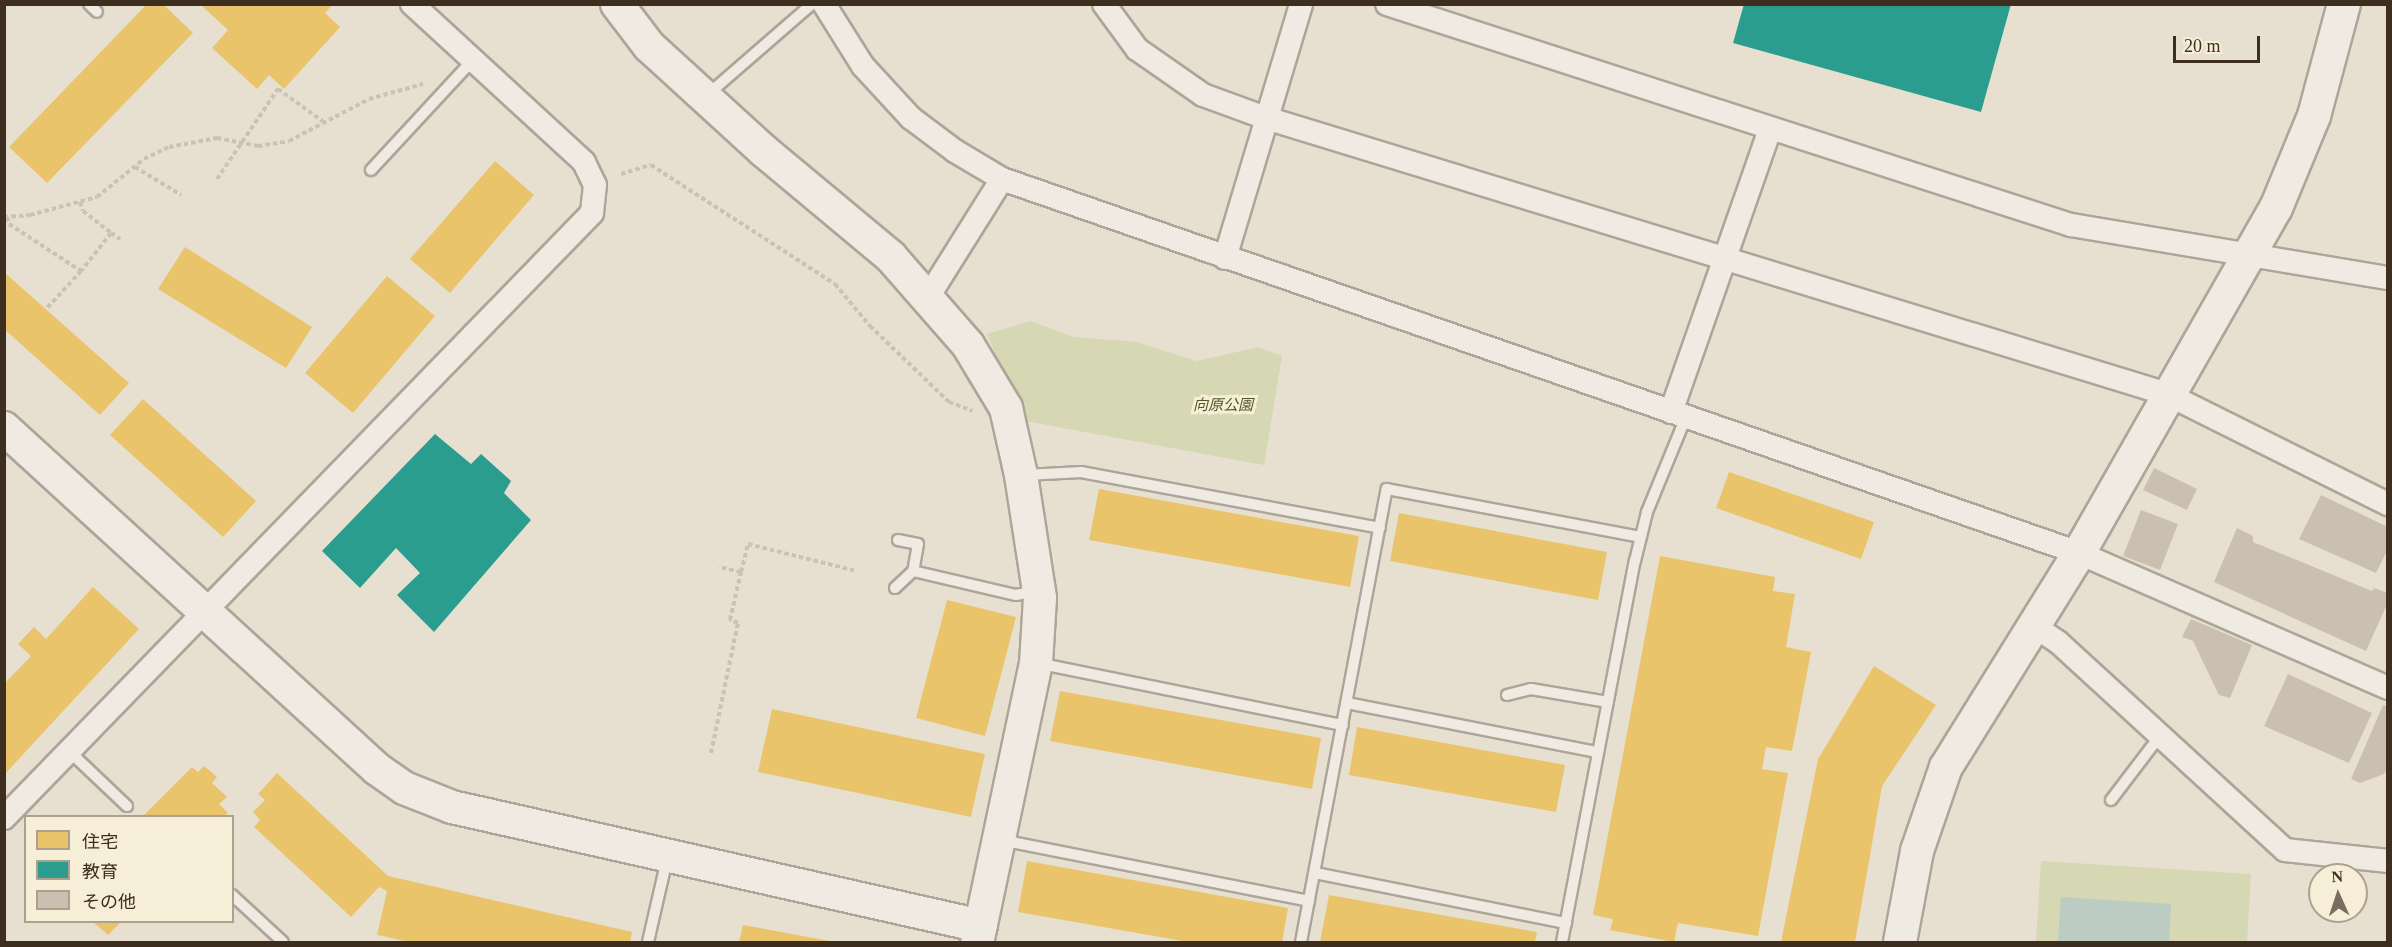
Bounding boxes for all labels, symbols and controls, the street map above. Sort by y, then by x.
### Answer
scale bar [2176,24,2263,62]
text: 20 m [2184,36,2221,56]
park label: 向原公園 [1193,397,1253,415]
legend [24,815,234,923]
text: 住宅 [82,832,118,852]
text: 教育 [82,862,118,882]
north arrow [2308,863,2368,923]
text: N [2331,868,2343,885]
text: その他 [82,892,136,912]

